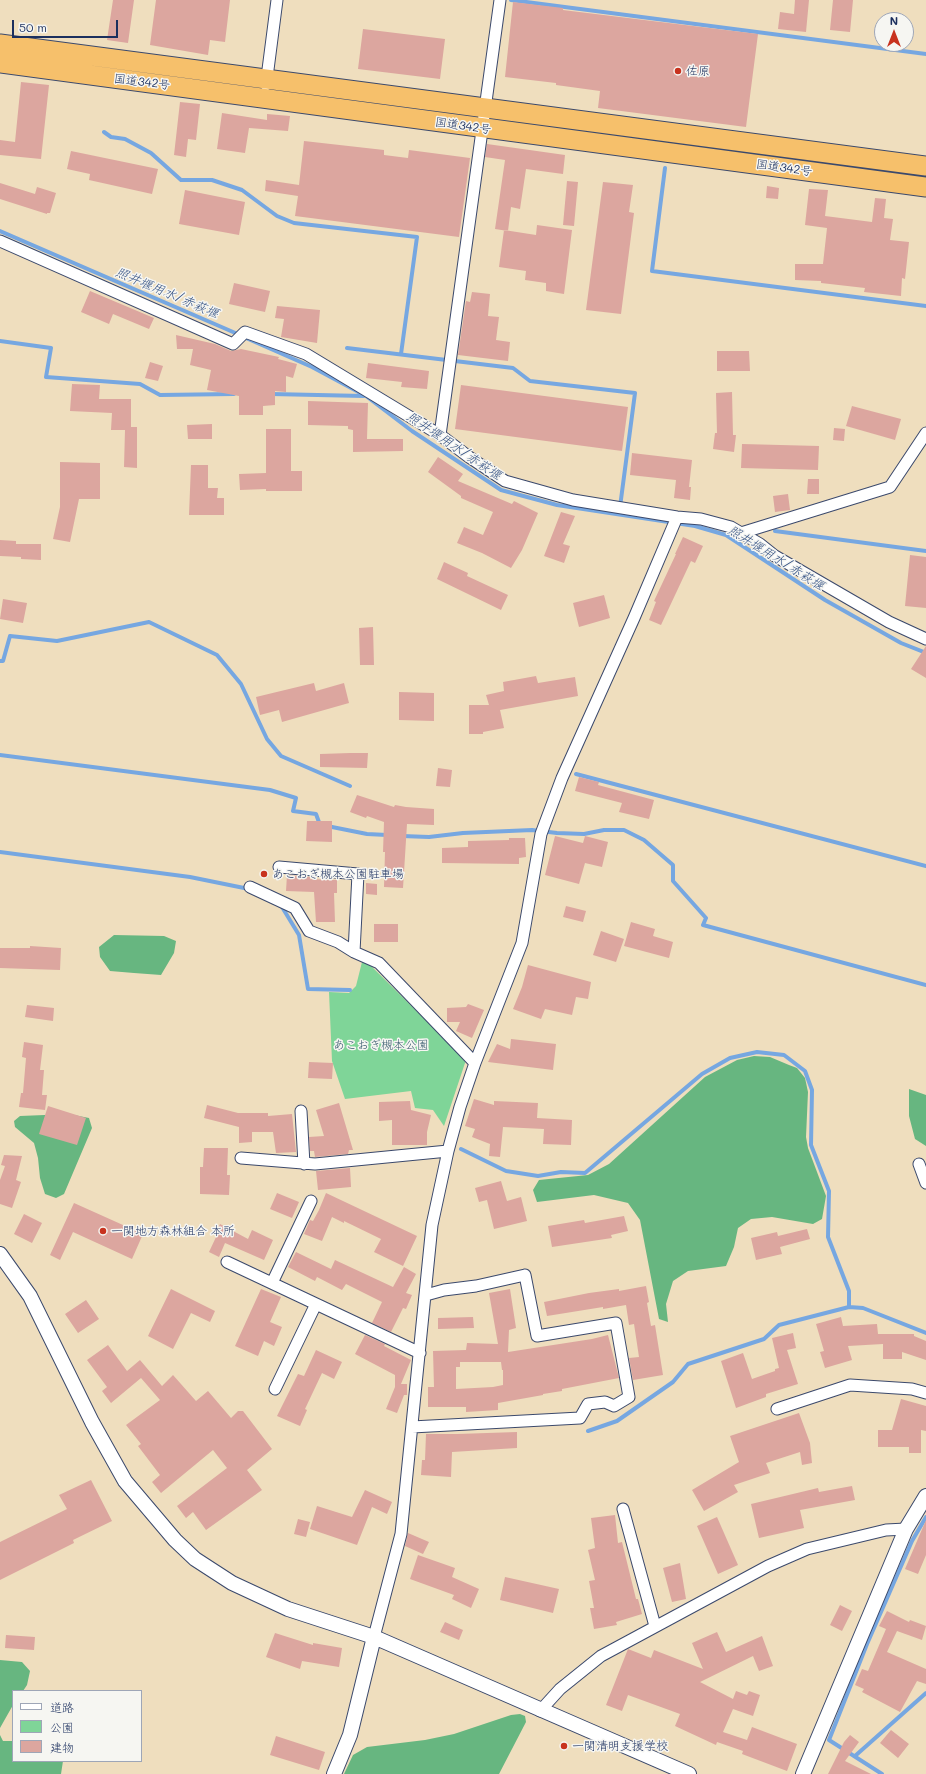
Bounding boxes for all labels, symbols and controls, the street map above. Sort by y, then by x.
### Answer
scale bar [14,12,120,38]
north arrow [874,12,914,52]
text: N [890,13,898,28]
text: 50 m [19,19,47,35]
place label: 佐原 [686,64,710,78]
marker: 佐原 [673,66,683,76]
street label: 国道342号 [113,71,171,93]
street label: 国道342号 [434,115,492,137]
street label: 国道342号 [755,157,813,179]
water label: 照井堰用水/赤萩堰 [113,264,221,322]
water label: 照井堰用水/赤萩堰 [404,409,504,483]
water label: 照井堰用水/赤萩堰 [725,522,827,594]
place label: あこおぎ槻本公園駐車場 [272,867,404,881]
marker: あこおぎ槻本公園駐車場 [259,869,269,879]
park label: あこおぎ槻本公園 [333,1038,429,1052]
place label: 一関地方森林組合 本所 [111,1224,235,1238]
marker: 一関地方森林組合 本所 [98,1226,108,1236]
legend [12,1690,142,1762]
text: 道路 [50,1699,74,1715]
text: 公園 [50,1719,74,1735]
text: 建物 [50,1739,74,1755]
place label: 一関清明支援学校 [572,1739,668,1753]
marker: 一関清明支援学校 [559,1741,569,1751]

